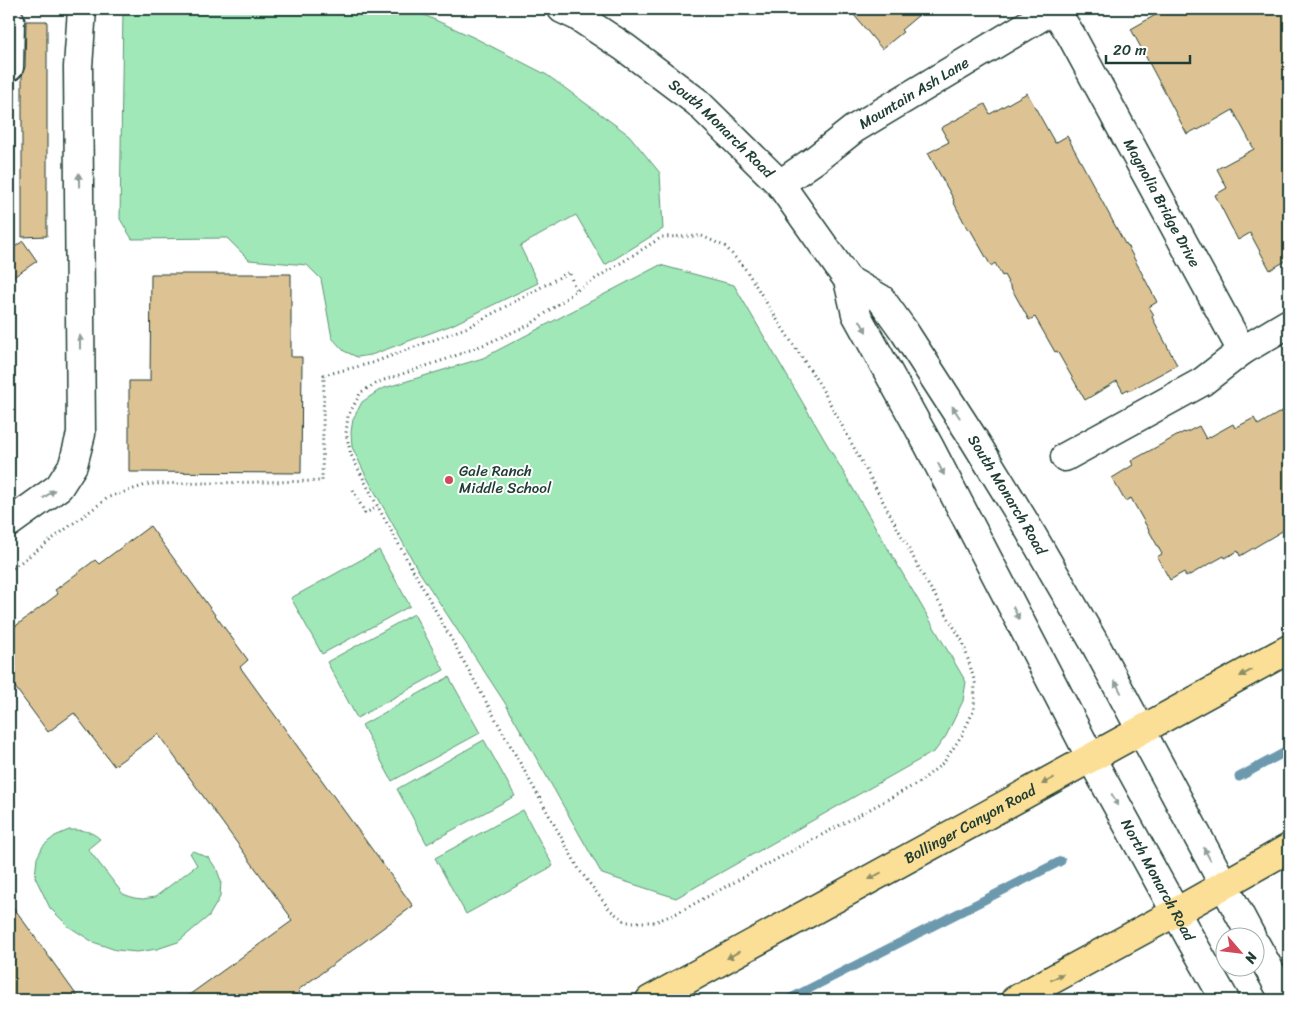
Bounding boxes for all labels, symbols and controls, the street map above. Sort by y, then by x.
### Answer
scale bar [1106,32,1189,64]
text: 20 m [1113,37,1147,63]
street label: Mountain Ash Lane [853,50,974,136]
street label: South Monarch Road [663,72,781,185]
street label: Magnolia Bridge Drive [1116,134,1208,272]
one-way arrow [75,172,83,188]
one-way arrow [859,319,867,334]
one-way arrow [76,334,84,350]
one-way arrow [951,405,961,418]
street label: South Monarch Road [961,429,1054,561]
place label: Gale Ranch Middle School [459,458,552,501]
one-way arrow [937,462,945,476]
marker: Gale Ranch Middle School [443,474,455,486]
one-way arrow [42,490,55,500]
one-way arrow [1012,606,1020,621]
one-way arrow [1240,668,1253,677]
one-way arrow [1114,680,1122,695]
street label: Bollinger Canyon Road [899,777,1042,871]
one-way arrow [1041,777,1056,785]
one-way arrow [1111,793,1119,808]
street label: North Monarch Road [1114,814,1203,947]
one-way arrow [1203,847,1211,862]
one-way arrow [868,872,883,880]
north arrow [1216,926,1266,976]
text: N [1238,947,1265,968]
one-way arrow [726,950,740,959]
one-way arrow [1050,973,1065,981]

